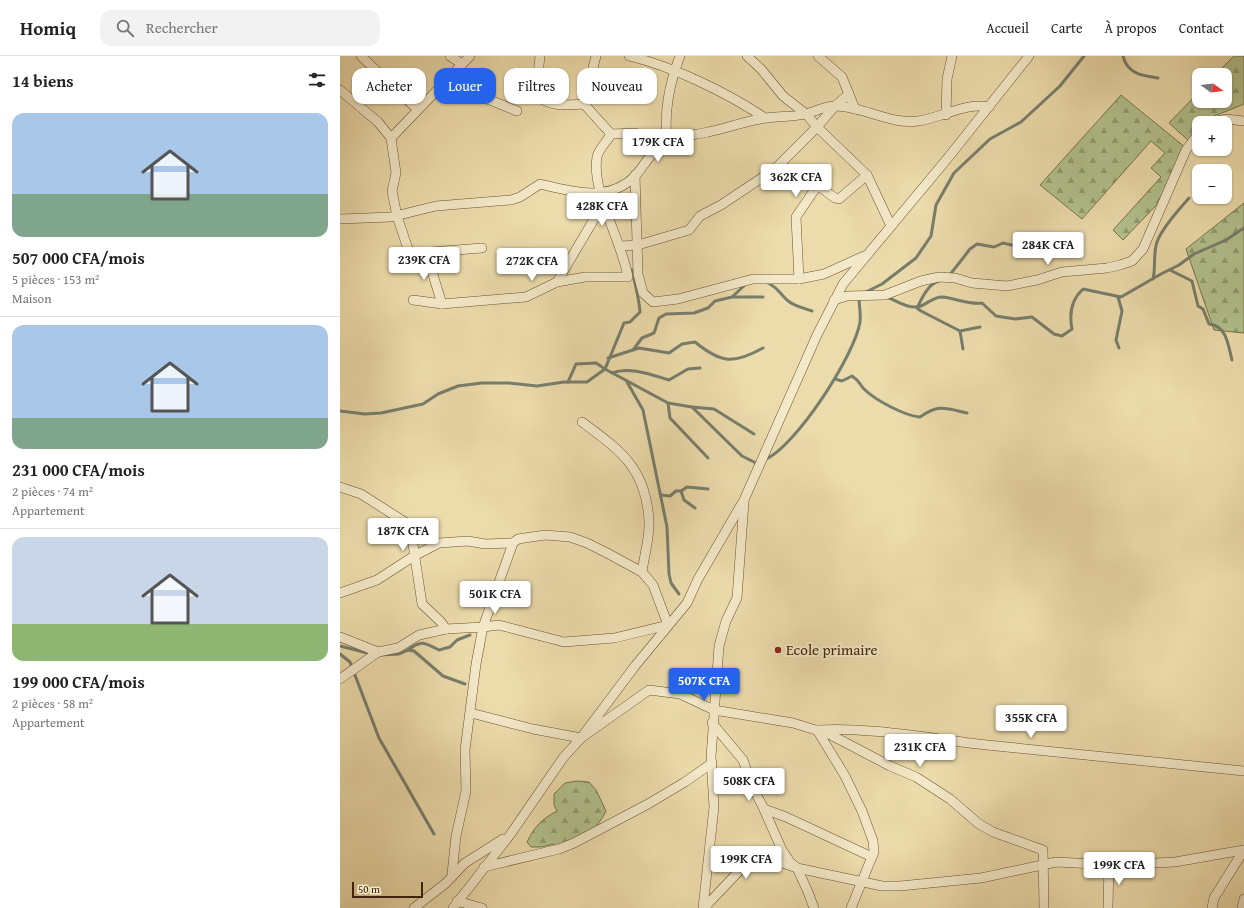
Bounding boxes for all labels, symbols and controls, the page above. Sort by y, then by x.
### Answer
search box [100,10,380,46]
text: Homiq [20,14,76,42]
icon: search [114,17,136,39]
text: Rechercher [146,17,218,38]
text: Accueil [986,18,1029,38]
text: Carte [1051,18,1083,38]
text: À propos [1105,18,1157,38]
text: Contact [1179,18,1224,38]
text: 14 biens [12,68,74,93]
chip: Acheter [352,68,426,104]
chip: Louer [434,68,496,104]
chip: Filtres [504,68,569,104]
chip: Nouveau [577,68,657,104]
north arrow [1192,68,1232,108]
map controls [1192,68,1232,204]
icon: filters [306,69,328,91]
button: + [1192,116,1232,156]
pin: 179K CFA [617,129,699,163]
text: 179K CFA [632,132,684,151]
icon: home [134,139,206,211]
pin: 362K CFA [755,164,837,198]
button: − [1192,164,1232,204]
text: 362K CFA [770,167,822,186]
pin: 428K CFA [561,193,643,227]
text: 428K CFA [576,196,628,215]
pin: 284K CFA [1007,232,1089,266]
text: 284K CFA [1022,235,1074,254]
text: 507 000 CFA/mois [12,245,145,270]
pin: 239K CFA [383,247,465,281]
pin: 272K CFA [491,248,573,282]
text: 239K CFA [398,250,450,269]
text: 272K CFA [506,251,558,270]
text: 5 pièces · 153 m² [12,270,99,289]
text: Maison [12,289,52,308]
icon: home [134,351,206,423]
text: 231 000 CFA/mois [12,457,145,482]
text: 2 pièces · 74 m² [12,482,93,501]
text: Appartement [12,501,85,520]
pin: 187K CFA [362,518,444,552]
text: 187K CFA [377,521,429,540]
icon: home [134,563,206,635]
pin: 501K CFA [454,581,536,615]
text: 501K CFA [469,584,521,603]
place label: Ecole primaire [786,639,877,660]
marker: Ecole primaire [773,645,783,655]
pin: 507K CFA [663,668,745,702]
text: 199 000 CFA/mois [12,669,145,694]
text: 507K CFA [678,671,730,690]
text: 2 pièces · 58 m² [12,694,93,713]
pin: 355K CFA [990,705,1072,739]
text: 355K CFA [1005,708,1057,727]
text: Appartement [12,713,85,732]
pin: 231K CFA [879,734,961,768]
text: 231K CFA [894,737,946,756]
pin: 508K CFA [708,768,790,802]
text: 508K CFA [723,771,775,790]
pin: 199K CFA [705,846,787,880]
text: 199K CFA [720,849,772,868]
pin: 199K CFA [1078,852,1160,886]
text: 199K CFA [1093,855,1145,874]
scale bar [352,880,423,899]
text: 50 m [358,881,380,897]

